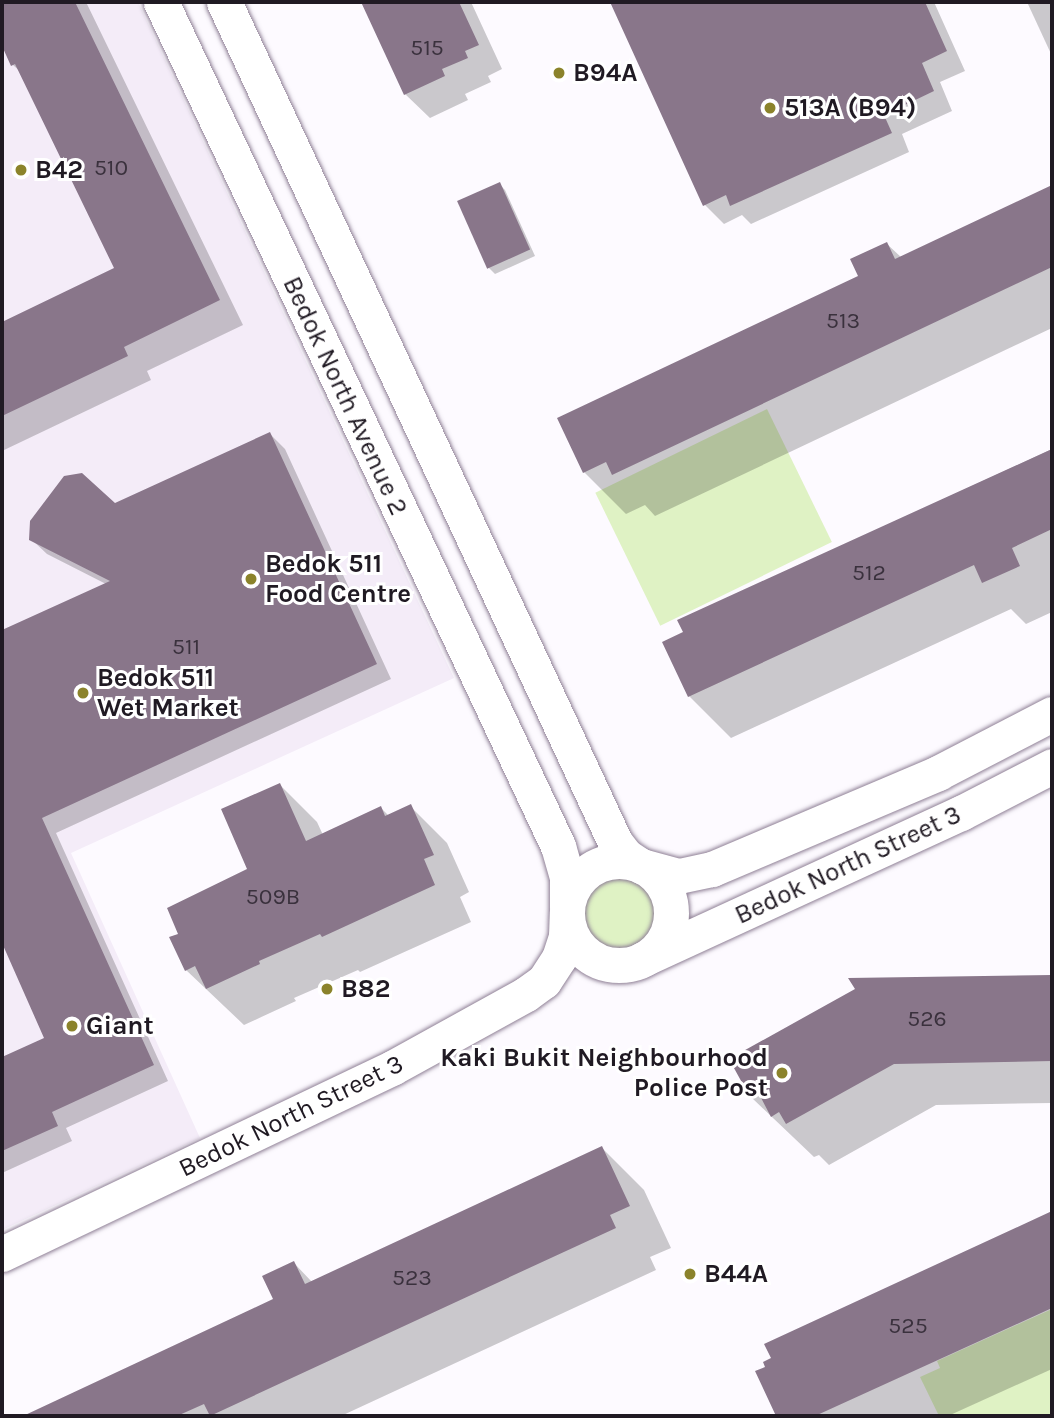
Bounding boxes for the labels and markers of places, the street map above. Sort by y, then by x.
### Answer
place label: B94A [573,57,637,89]
marker: B94A [551,65,567,81]
place label: 513A (B94) [784,92,916,124]
marker: 513A (B94) [762,100,778,116]
place label: B42 [35,154,83,186]
marker: B42 [13,162,29,178]
place label: Bedok 511 Food Centre [265,548,411,610]
marker: Bedok 511 Food Centre [243,571,259,587]
place label: Bedok 511 Wet Market [97,662,239,724]
marker: Bedok 511 Wet Market [75,685,91,701]
place label: B82 [341,973,390,1005]
marker: B82 [319,981,335,997]
place label: Giant [86,1010,154,1042]
marker: Giant [64,1018,80,1034]
place label: Kaki Bukit Neighbourhood Police Post [440,1042,768,1104]
marker: Kaki Bukit Neighbourhood Police Post [774,1065,790,1081]
place label: B44A [704,1258,768,1290]
marker: B44A [682,1266,698,1282]

